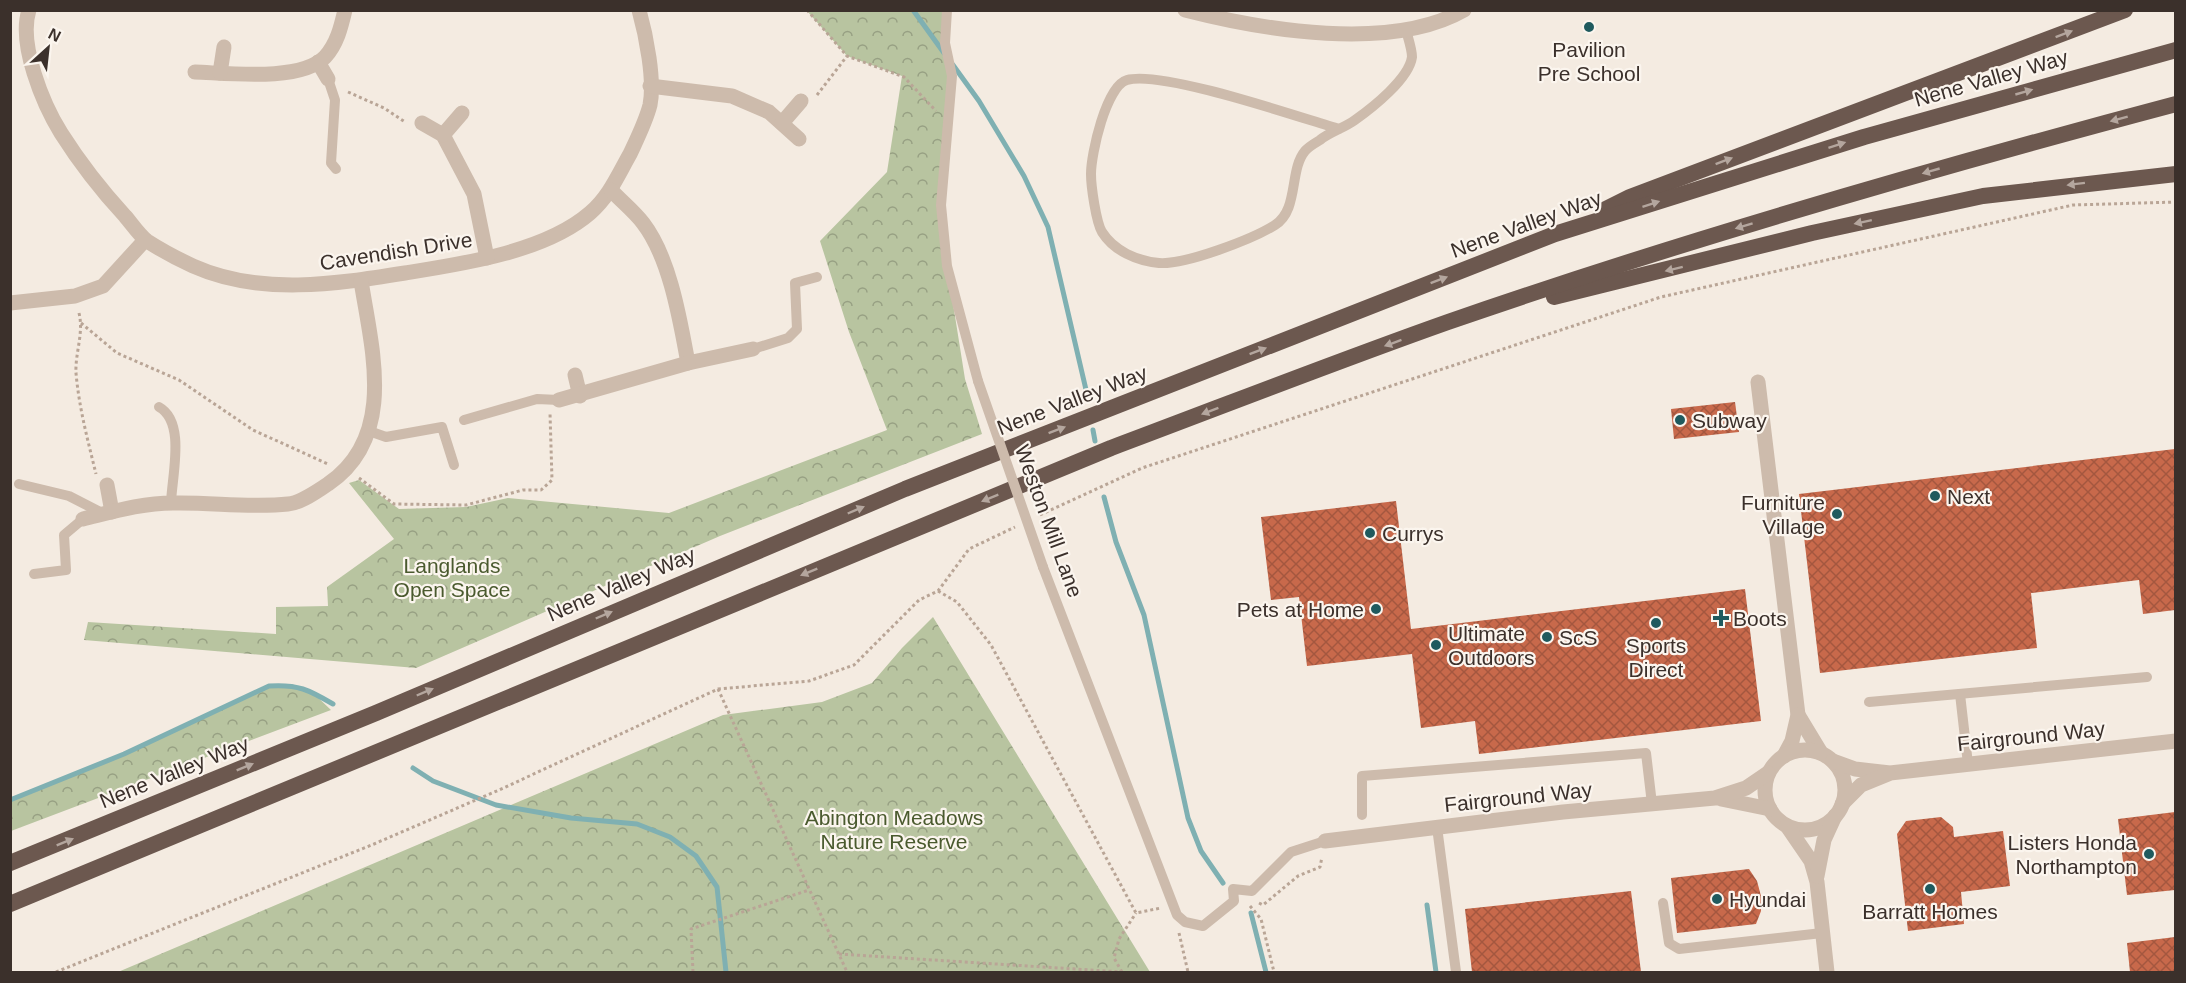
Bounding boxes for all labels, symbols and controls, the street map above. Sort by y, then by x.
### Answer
north arrow [18,18,78,78]
marker: Pavilion Pre School [1582,20,1596,34]
text: N [46,25,64,45]
one-way arrow [2055,29,2073,38]
place label: Pavilion Pre School [1538,38,1640,85]
street label: Nene Valley Way [1912,45,2071,111]
one-way arrow [2016,87,2034,96]
one-way arrow [2110,114,2128,124]
one-way arrow [1828,140,1846,150]
one-way arrow [1715,156,1733,166]
one-way arrow [1922,166,1940,176]
one-way arrow [2066,179,2085,189]
street label: Nene Valley Way [1447,186,1605,262]
one-way arrow [1642,199,1660,208]
one-way arrow [1853,218,1872,227]
one-way arrow [1735,222,1753,231]
street label: Cavendish Drive [318,228,474,274]
one-way arrow [1665,264,1683,274]
one-way arrow [1431,275,1449,285]
one-way arrow [1383,338,1401,348]
one-way arrow [1249,346,1267,355]
street label: Nene Valley Way [994,361,1151,439]
one-way arrow [1201,406,1219,416]
place label: Subway [1692,409,1767,432]
marker: Subway [1673,413,1687,427]
one-way arrow [1048,425,1066,434]
street label: Weston Mill Lane [1011,442,1087,600]
place label: Next [1947,485,1990,508]
marker: Next [1928,489,1942,503]
place label: Furniture Village [1741,491,1825,538]
one-way arrow [980,493,998,503]
one-way arrow [847,505,865,514]
marker: Furniture Village [1830,507,1844,521]
place label: Currys [1382,522,1444,545]
marker: Currys [1363,526,1377,540]
street label: Nene Valley Way [543,542,699,626]
park label: Langlands Open Space [394,554,510,601]
one-way arrow [800,567,818,577]
place label: Pets at Home [1237,598,1364,621]
marker: Pets at Home [1369,602,1383,616]
place label: Boots [1733,607,1787,630]
one-way arrow [596,610,614,620]
marker: Boots [1714,611,1728,625]
marker: Sports Direct [1649,616,1663,630]
place label: Ultimate Outdoors [1448,622,1534,669]
place label: ScS [1559,626,1598,649]
marker: ScS [1540,630,1554,644]
place label: Sports Direct [1626,634,1686,681]
marker: Ultimate Outdoors [1429,638,1443,652]
one-way arrow [417,687,435,697]
street label: Fairground Way [1956,717,2107,755]
street label: Nene Valley Way [96,731,252,812]
one-way arrow [237,762,255,772]
street label: Fairground Way [1443,778,1594,816]
park label: Abington Meadows Nature Reserve [805,806,983,853]
place label: Listers Honda Northampton [2007,831,2137,878]
one-way arrow [56,837,74,846]
marker: Listers Honda Northampton [2142,847,2156,861]
marker: Barratt Homes [1923,882,1937,896]
place label: Hyundai [1729,888,1806,911]
marker: Hyundai [1710,892,1724,906]
place label: Barratt Homes [1862,900,1998,923]

